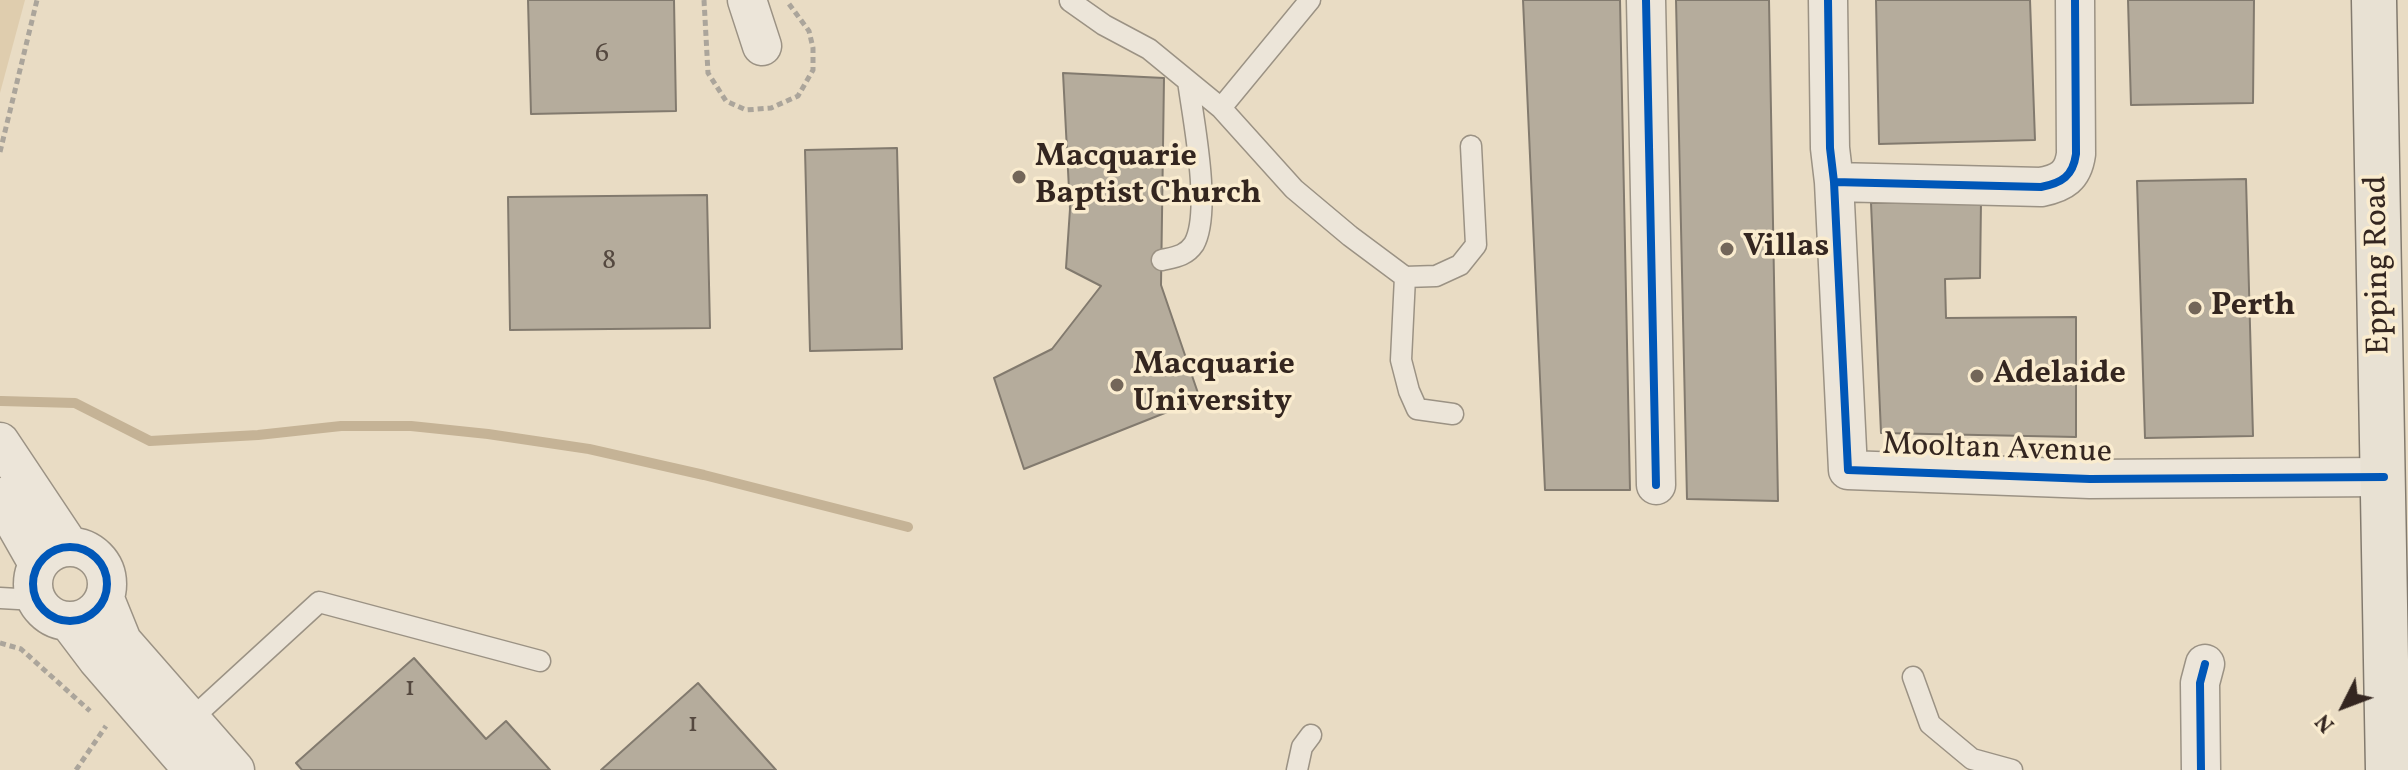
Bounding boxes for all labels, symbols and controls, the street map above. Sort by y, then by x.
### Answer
house number: 6 [595,39,609,73]
place label: Macquarie Baptist Church [1035,140,1261,215]
marker: Macquarie Baptist Church [1010,168,1028,186]
street label: Epping Road [2359,175,2401,355]
place label: Villas [1743,230,1829,268]
marker: Villas [1718,240,1736,258]
house number: 8 [602,246,616,280]
place label: Perth [2211,289,2295,327]
marker: Perth [2186,299,2204,317]
place label: Macquarie University [1133,348,1295,423]
place label: Adelaide [1993,357,2126,395]
marker: Adelaide [1968,367,1986,385]
marker: Macquarie University [1108,376,1126,394]
street label: Mooltan Avenue [1882,428,2112,474]
north arrow [2304,666,2384,746]
house number: 1 [405,673,415,707]
text: N [2309,706,2343,739]
house number: 1 [688,709,698,743]

